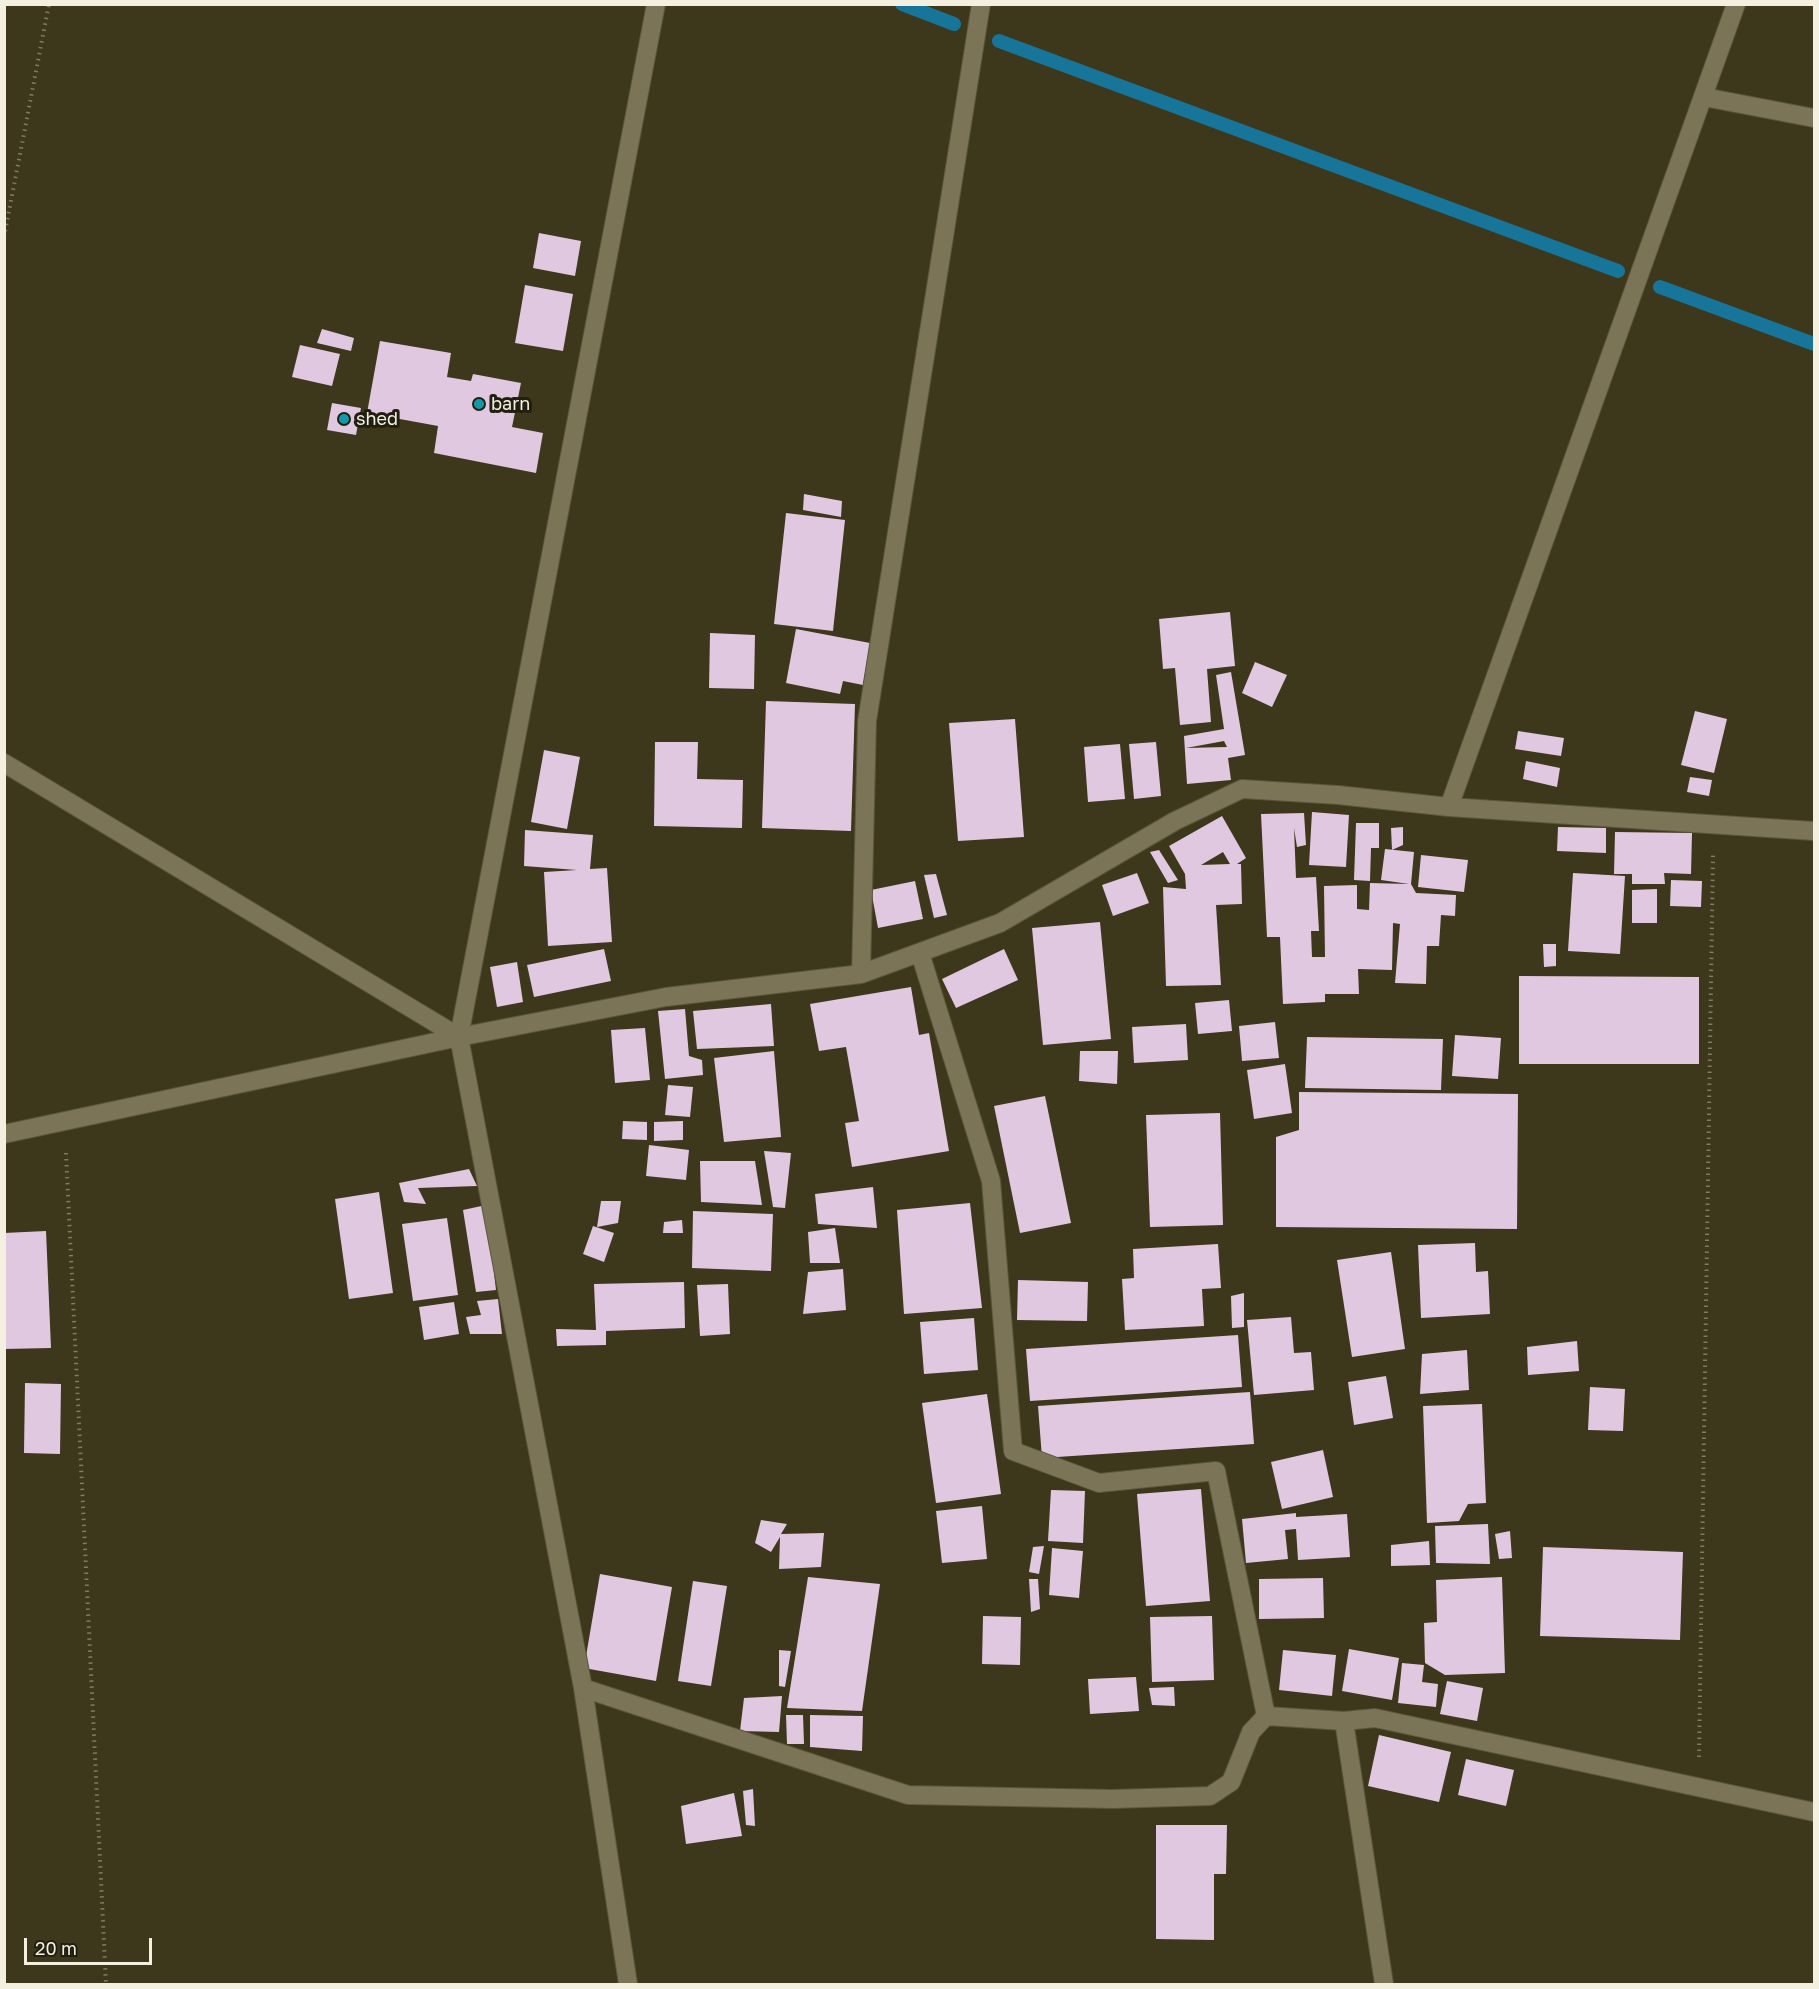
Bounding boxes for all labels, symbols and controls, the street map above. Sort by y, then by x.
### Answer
place label: barn [491,393,530,415]
marker: barn [472,397,486,411]
place label: shed [356,408,398,430]
marker: shed [337,412,351,426]
scale bar [27,1926,154,1964]
text: 20 m [35,1937,77,1959]

